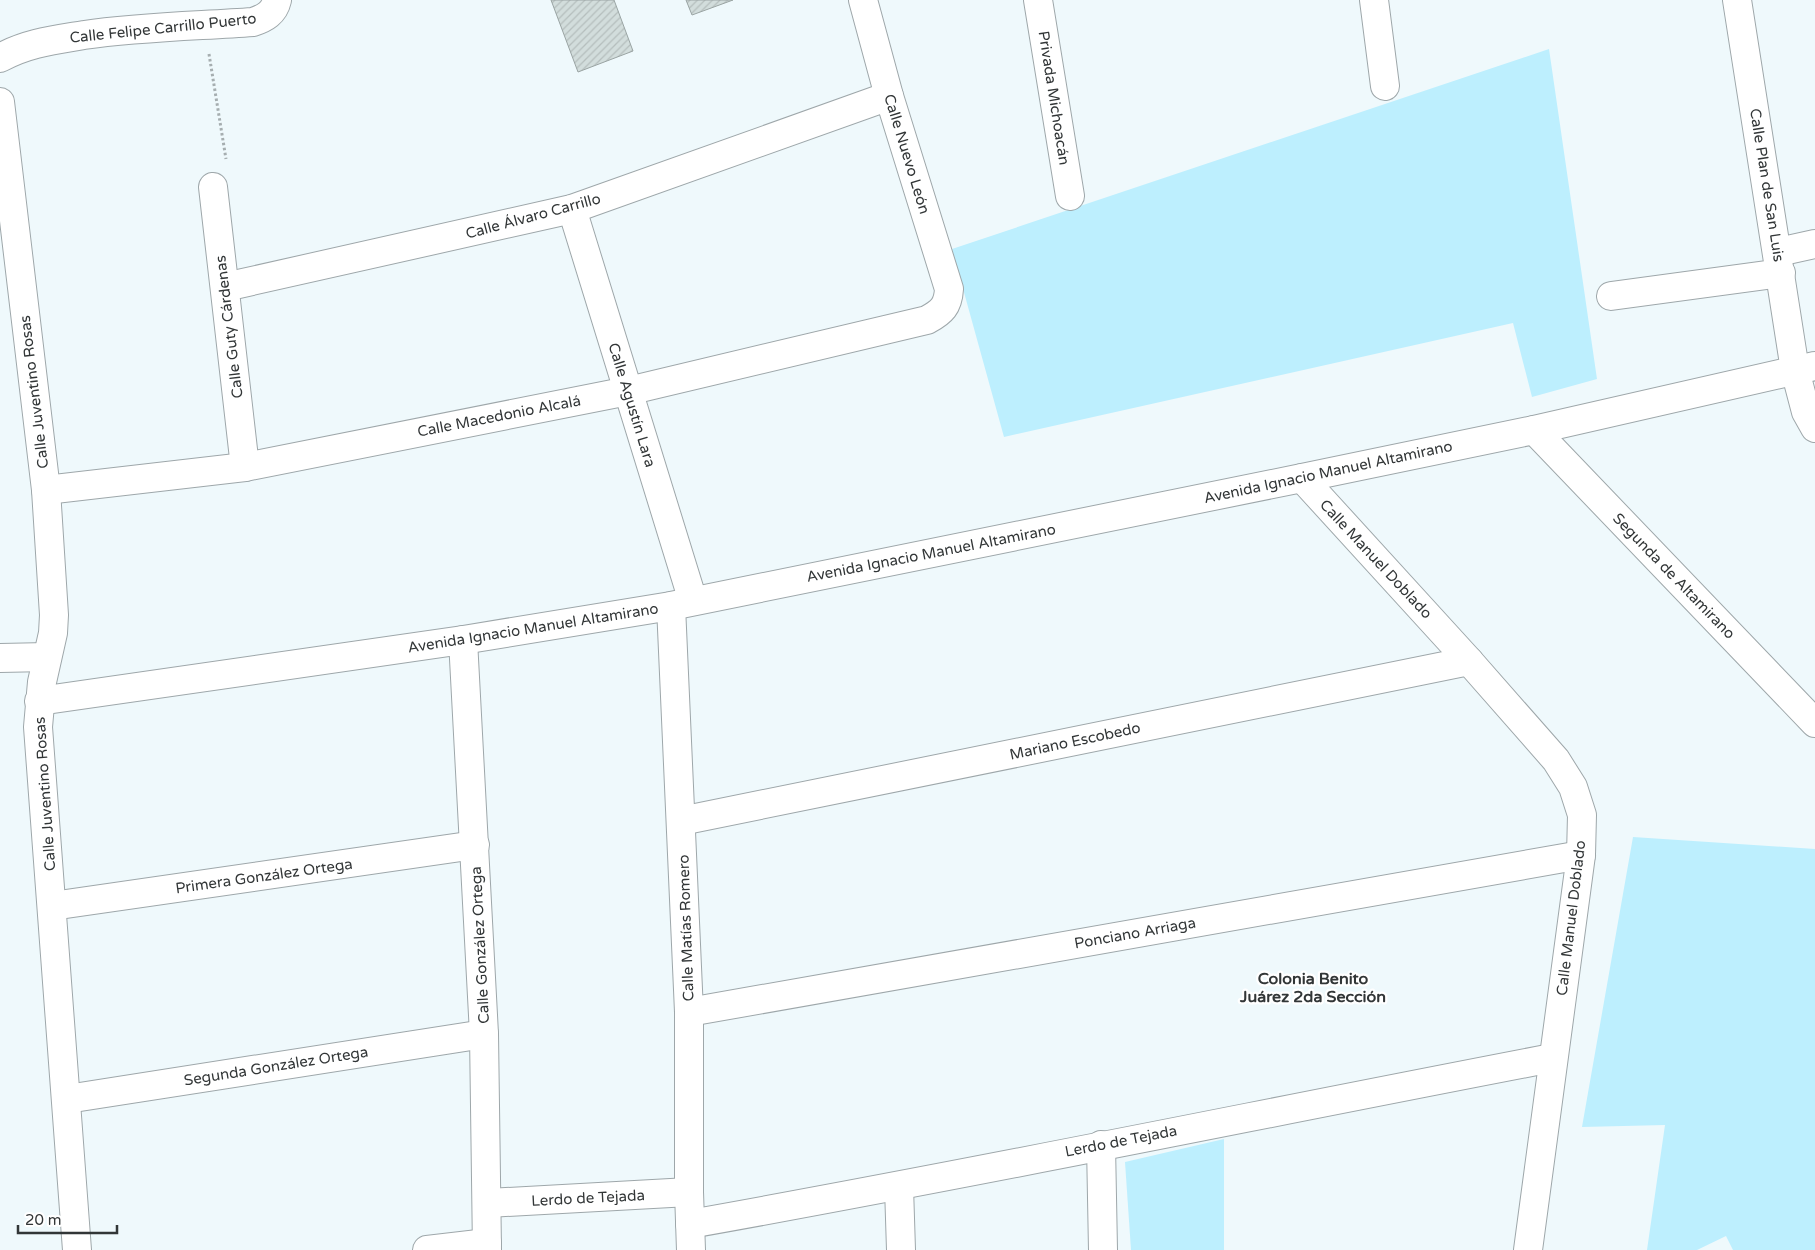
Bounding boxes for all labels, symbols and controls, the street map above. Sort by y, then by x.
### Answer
street label: Calle Felipe Carrillo Puerto [69,9,257,47]
street label: Privada Michoacán [1034,30,1074,166]
street label: Calle Nuevo León [880,92,934,216]
street label: Calle Plan de San Luis [1746,107,1788,263]
street label: Calle Álvaro Carrillo [464,189,602,243]
street label: Calle Guty Cárdenas [211,254,247,400]
street label: Calle Juventino Rosas [16,314,52,470]
street label: Calle Agustín Lara [605,341,659,469]
street label: Calle Macedonio Alcalá [416,391,582,441]
street label: Avenida Ignacio Manuel Altamirano [1202,437,1454,507]
street label: Calle Manuel Doblado [1316,496,1436,622]
street label: Segunda de Altamirano [1609,509,1739,643]
street label: Avenida Ignacio Manuel Altamirano [805,520,1057,586]
street label: Avenida Ignacio Manuel Altamirano [406,599,660,657]
street label: Calle Juventino Rosas [31,716,59,872]
street label: Mariano Escobedo [1008,718,1142,764]
street label: Calle Manuel Doblado [1553,839,1589,997]
street label: Calle Matías Romero [674,854,698,1002]
street label: Primera González Ortega [174,855,354,897]
street label: Calle González Ortega [467,866,493,1024]
street label: Ponciano Arriaga [1073,913,1197,953]
district label: Colonia Benito Juárez 2da Sección [1239,969,1386,1007]
street label: Segunda González Ortega [183,1043,369,1089]
street label: Lerdo de Tejada [1063,1121,1179,1161]
street label: Lerdo de Tejada [531,1186,645,1210]
scale bar [18,1202,116,1234]
text: 20 m [25,1211,62,1229]

